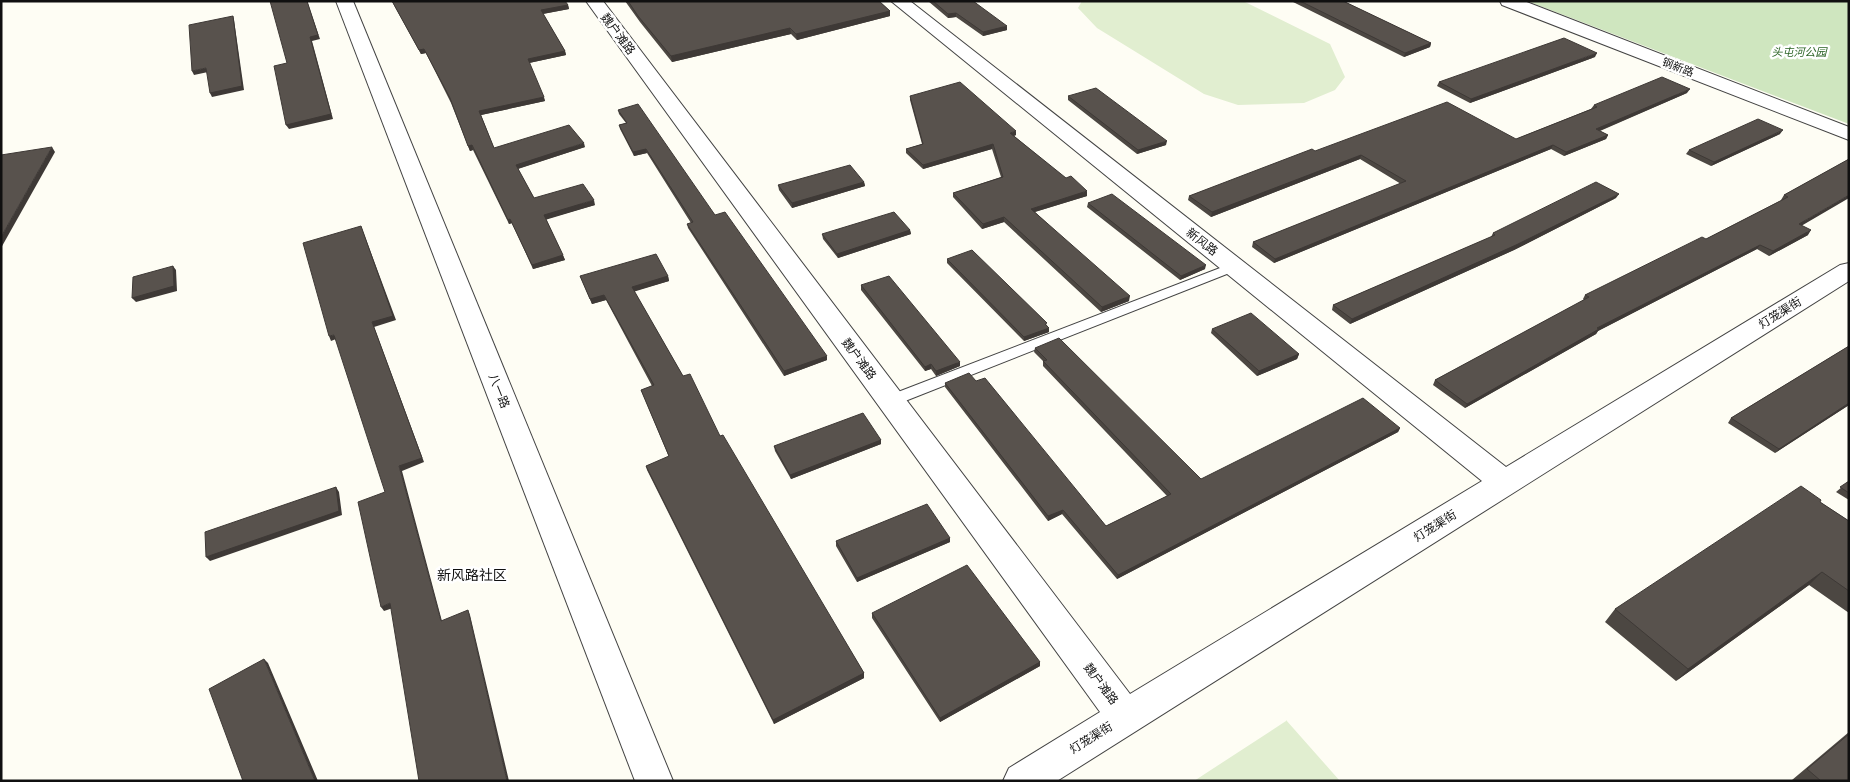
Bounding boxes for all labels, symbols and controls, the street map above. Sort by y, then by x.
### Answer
street label: 魏户滩路 [598,11,638,57]
park label: 头屯河公园 [1772,46,1828,58]
street label: 钢新路 [1660,55,1696,79]
street label: 新风路 [1184,225,1220,259]
street label: 灯笼渠街 [1756,294,1804,332]
street label: 魏户滩路 [839,336,879,382]
street label: 八一路 [486,372,512,410]
street label: 灯笼渠街 [1411,507,1459,545]
district label: 新风路社区 [437,567,507,583]
street label: 魏户滩路 [1081,661,1121,707]
street label: 灯笼渠街 [1067,719,1115,757]

